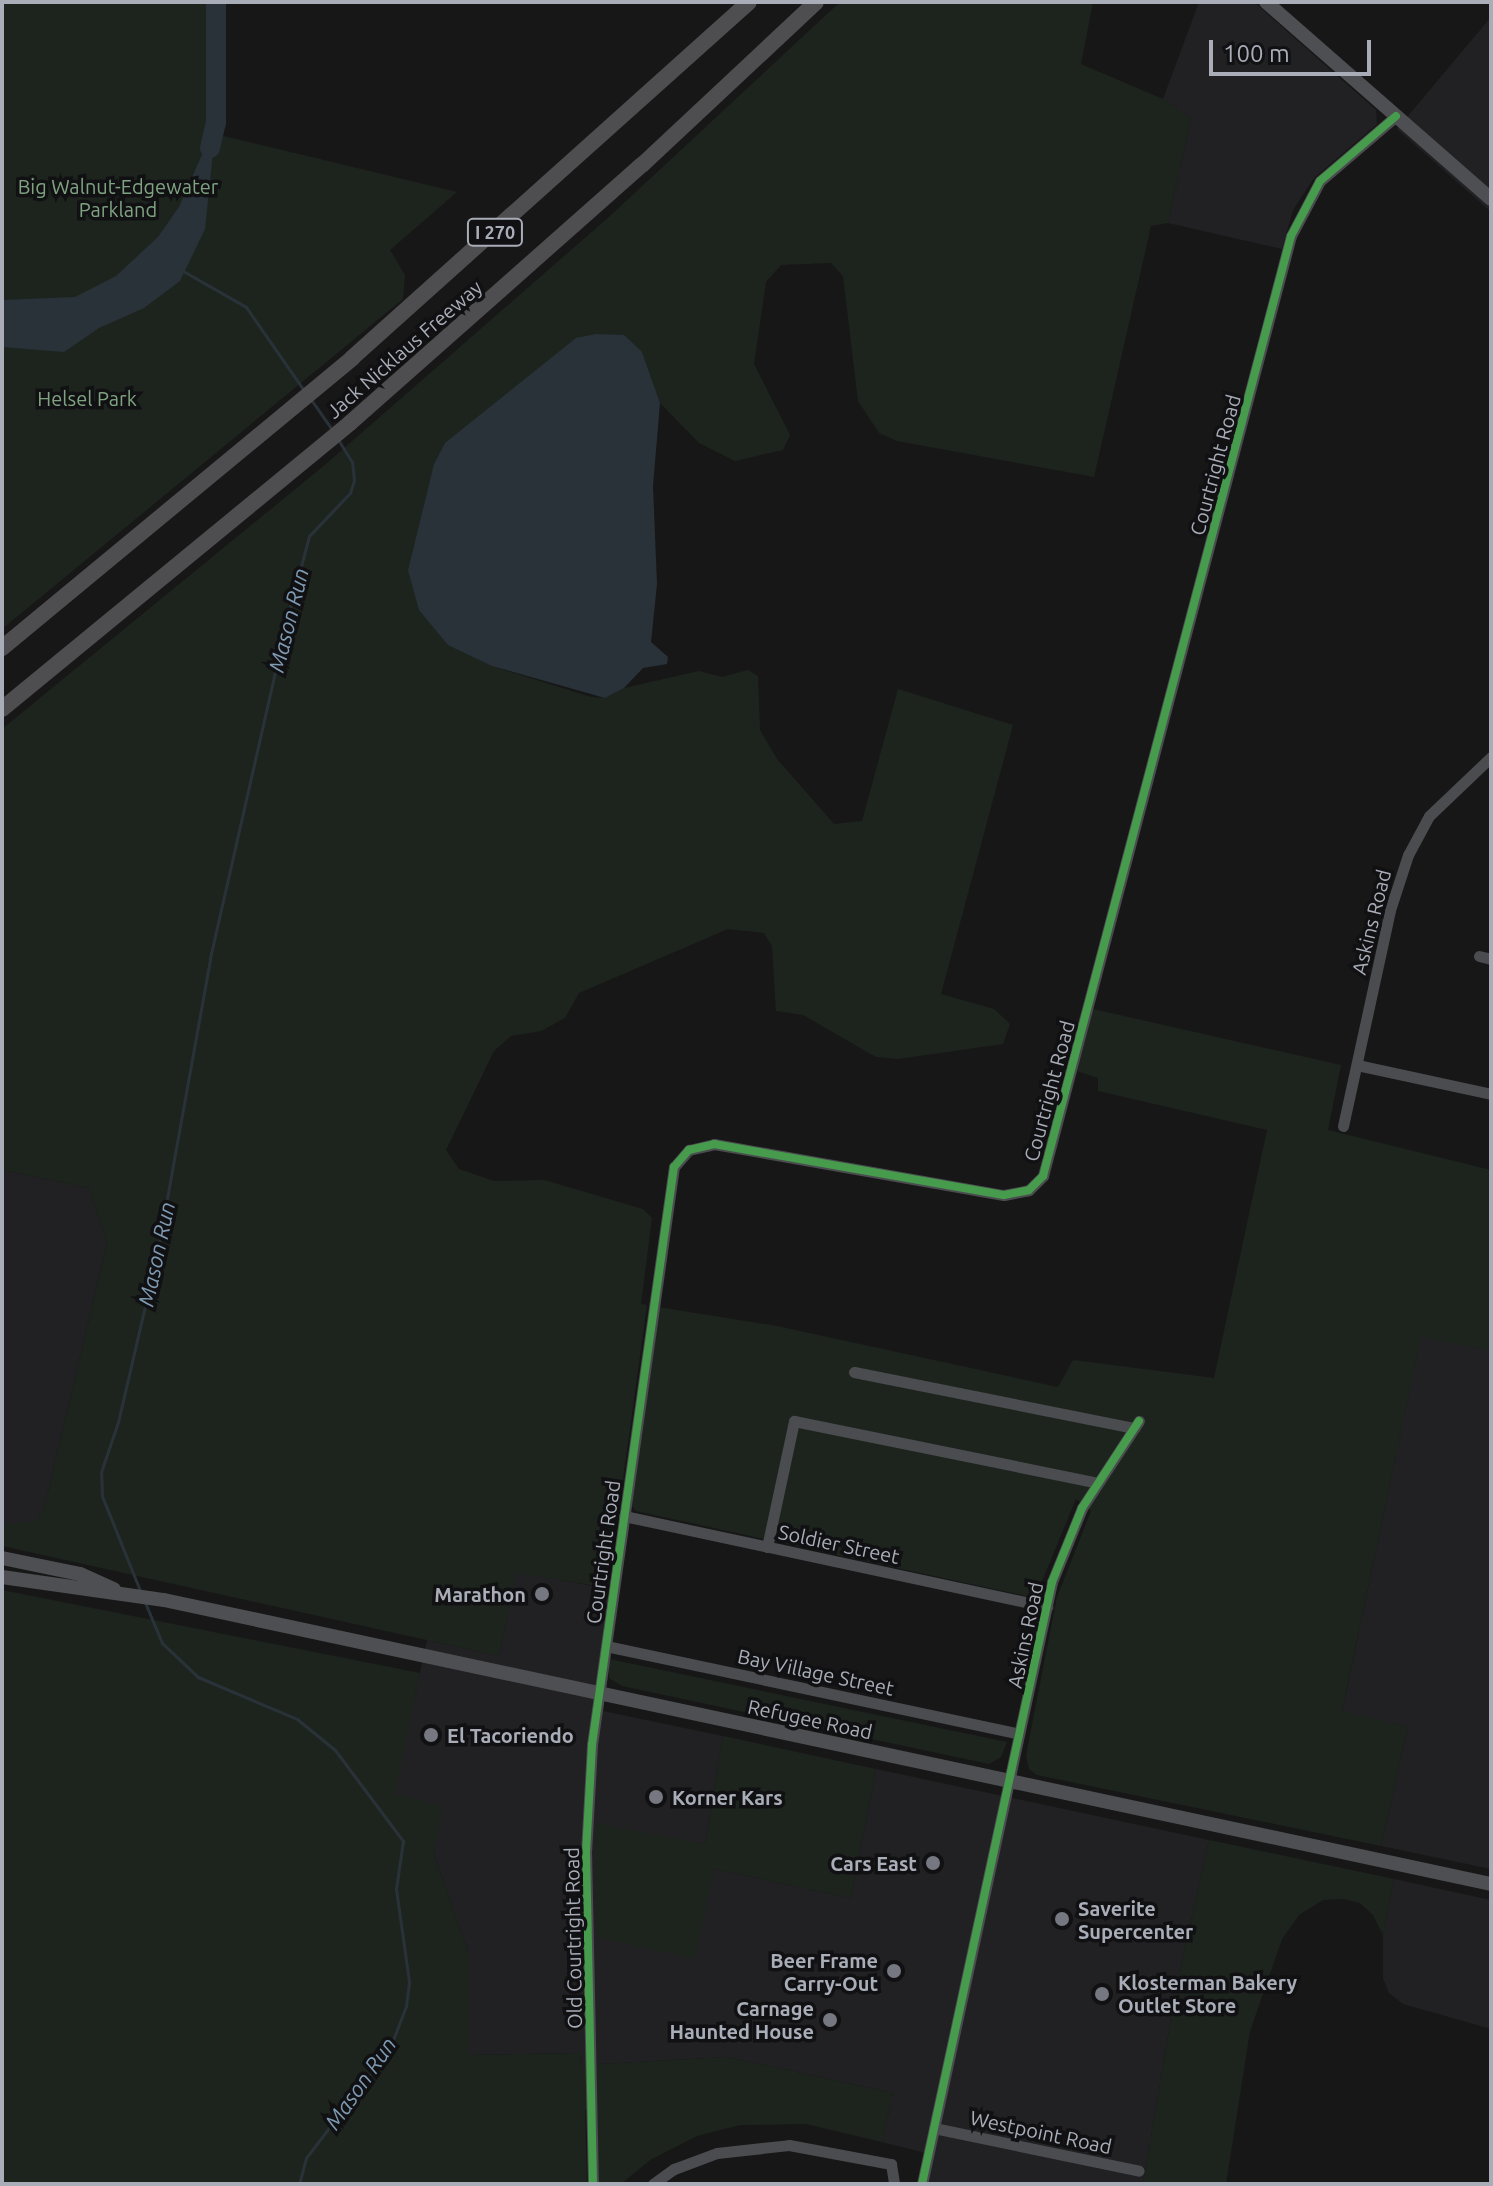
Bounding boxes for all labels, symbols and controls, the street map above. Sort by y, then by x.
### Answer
scale bar [1213,24,1375,74]
text: 100 m [1223,40,1290,67]
park label: Big Walnut-Edgewater Parkland [18,175,218,222]
road number: I 270 [465,218,525,246]
street label: Jack Nicklaus Freeway [321,275,487,423]
park label: Helsel Park [37,386,137,410]
street label: Courtright Road [1185,392,1245,538]
water label: Mason Run [262,565,314,675]
street label: Askins Road [1346,867,1396,977]
street label: Courtright Road [1019,1018,1079,1164]
water label: Mason Run [132,1199,180,1309]
street label: Courtright Road [581,1479,625,1625]
street label: Soldier Street [776,1519,902,1569]
street label: Askins Road [1002,1580,1048,1690]
place label: Marathon [434,1582,526,1606]
marker: Marathon [533,1585,551,1603]
street label: Bay Village Street [736,1644,896,1700]
street label: Refugee Road [746,1694,874,1744]
place label: El Tacoriendo [447,1723,574,1747]
marker: El Tacoriendo [422,1726,440,1744]
place label: Korner Kars [672,1785,783,1809]
marker: Korner Kars [647,1788,665,1806]
street label: Old Courtright Road [559,1847,587,2029]
place label: Cars East [830,1851,917,1875]
marker: Cars East [924,1854,942,1872]
place label: Saverite Supercenter [1078,1896,1193,1943]
marker: Saverite Supercenter [1053,1910,1071,1928]
place label: Beer Frame Carry-Out [770,1948,878,1995]
marker: Beer Frame Carry-Out [885,1962,903,1980]
place label: Klosterman Bakery Outlet Store [1118,1970,1297,2017]
marker: Klosterman Bakery Outlet Store [1093,1985,1111,2003]
place label: Carnage Haunted House [669,1996,814,2043]
marker: Carnage Haunted House [821,2011,839,2029]
water label: Mason Run [319,2032,401,2134]
street label: Westpoint Road [968,2105,1114,2159]

